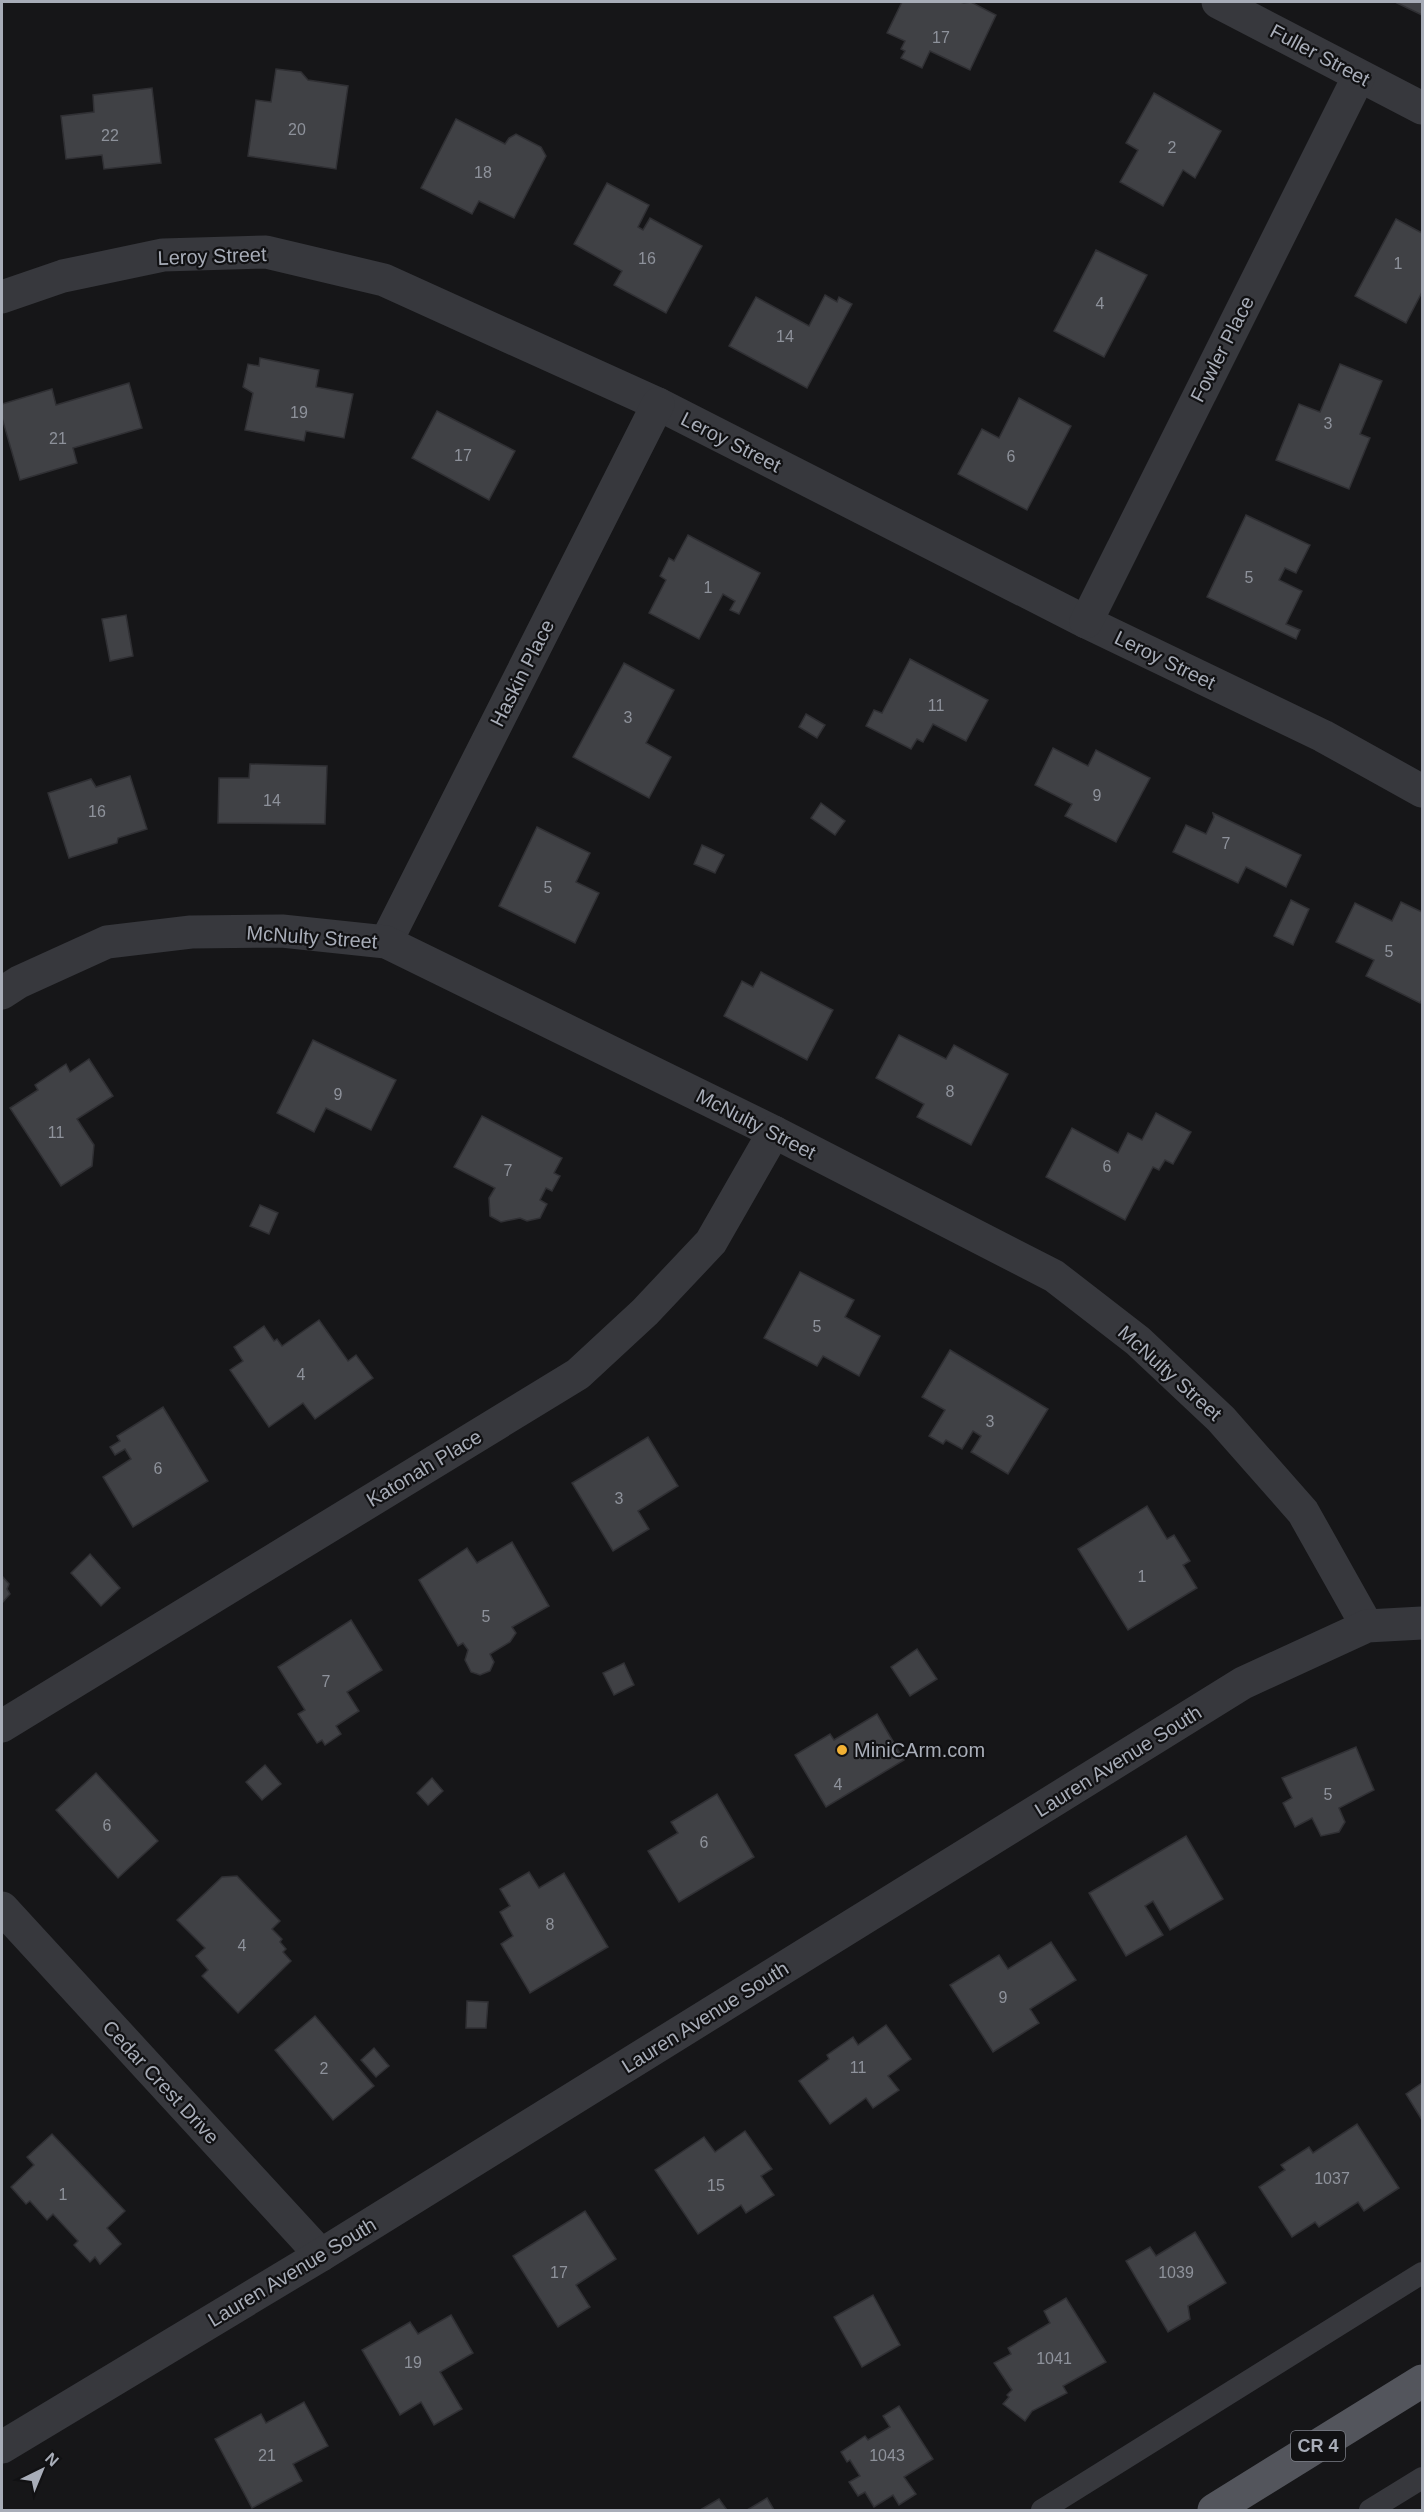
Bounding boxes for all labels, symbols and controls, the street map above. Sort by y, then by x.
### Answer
street label: Fuller Street [1267,20,1374,90]
house number: 17 [932,29,950,46]
house number: 20 [288,121,306,138]
house number: 22 [101,127,119,144]
house number: 2 [1168,139,1177,156]
house number: 18 [474,164,492,181]
street label: Leroy Street [157,243,267,269]
house number: 16 [638,250,656,267]
house number: 1 [1394,255,1403,272]
street label: Fowler Place [1186,293,1258,405]
house number: 4 [1096,295,1105,312]
house number: 14 [776,328,794,345]
house number: 19 [290,404,308,421]
street label: Leroy Street [677,407,785,477]
house number: 3 [1324,415,1333,432]
house number: 21 [49,430,67,447]
house number: 17 [454,447,472,464]
house number: 6 [1007,448,1016,465]
house number: 5 [1245,569,1254,586]
house number: 1 [704,579,713,596]
street label: Haskin Place [486,616,558,730]
street label: Leroy Street [1111,626,1219,694]
house number: 11 [928,697,944,714]
house number: 3 [624,709,633,726]
house number: 9 [1093,787,1102,804]
house number: 14 [263,792,281,809]
house number: 16 [88,803,106,820]
house number: 7 [1222,835,1231,852]
house number: 5 [544,879,553,896]
street label: McNulty Street [246,921,379,953]
house number: 5 [1385,943,1394,960]
house number: 8 [946,1083,955,1100]
street label: McNulty Street [693,1084,820,1164]
house number: 9 [334,1086,343,1103]
house number: 11 [48,1124,64,1141]
house number: 6 [1103,1158,1112,1175]
house number: 7 [504,1162,513,1179]
house number: 5 [813,1318,822,1335]
street label: McNulty Street [1114,1321,1226,1425]
house number: 4 [297,1366,306,1383]
house number: 3 [986,1413,995,1430]
street label: Katonah Place [363,1425,485,1511]
house number: 6 [154,1460,163,1477]
house number: 3 [615,1490,624,1507]
house number: 1 [1138,1568,1147,1585]
house number: 5 [482,1608,491,1625]
house number: 7 [322,1673,331,1690]
street label: Lauren Avenue South [1031,1701,1205,1821]
place label: MiniCArm.com [854,1739,985,1761]
marker: MiniCArm.com [835,1743,849,1757]
house number: 4 [834,1776,843,1793]
house number: 5 [1324,1786,1333,1803]
house number: 6 [103,1817,112,1834]
house number: 6 [700,1834,709,1851]
house number: 8 [546,1916,555,1933]
house number: 4 [238,1937,247,1954]
street label: Lauren Avenue South [618,1957,792,2077]
house number: 9 [999,1989,1008,2006]
street label: Cedar Crest Drive [98,2016,224,2148]
house number: 11 [850,2059,866,2076]
house number: 2 [320,2060,329,2077]
house number: 1037 [1314,2170,1350,2187]
house number: 15 [707,2177,725,2194]
house number: 1 [59,2186,68,2203]
street label: Lauren Avenue South [204,2213,380,2331]
house number: 17 [550,2264,568,2281]
house number: 1039 [1158,2264,1194,2281]
house number: 1041 [1036,2350,1072,2367]
house number: 19 [404,2354,422,2371]
road number: CR 4 [1291,2431,1345,2461]
north arrow [12,2440,72,2500]
house number: 21 [258,2447,276,2464]
house number: 1043 [869,2447,905,2464]
text: N [42,2449,62,2470]

